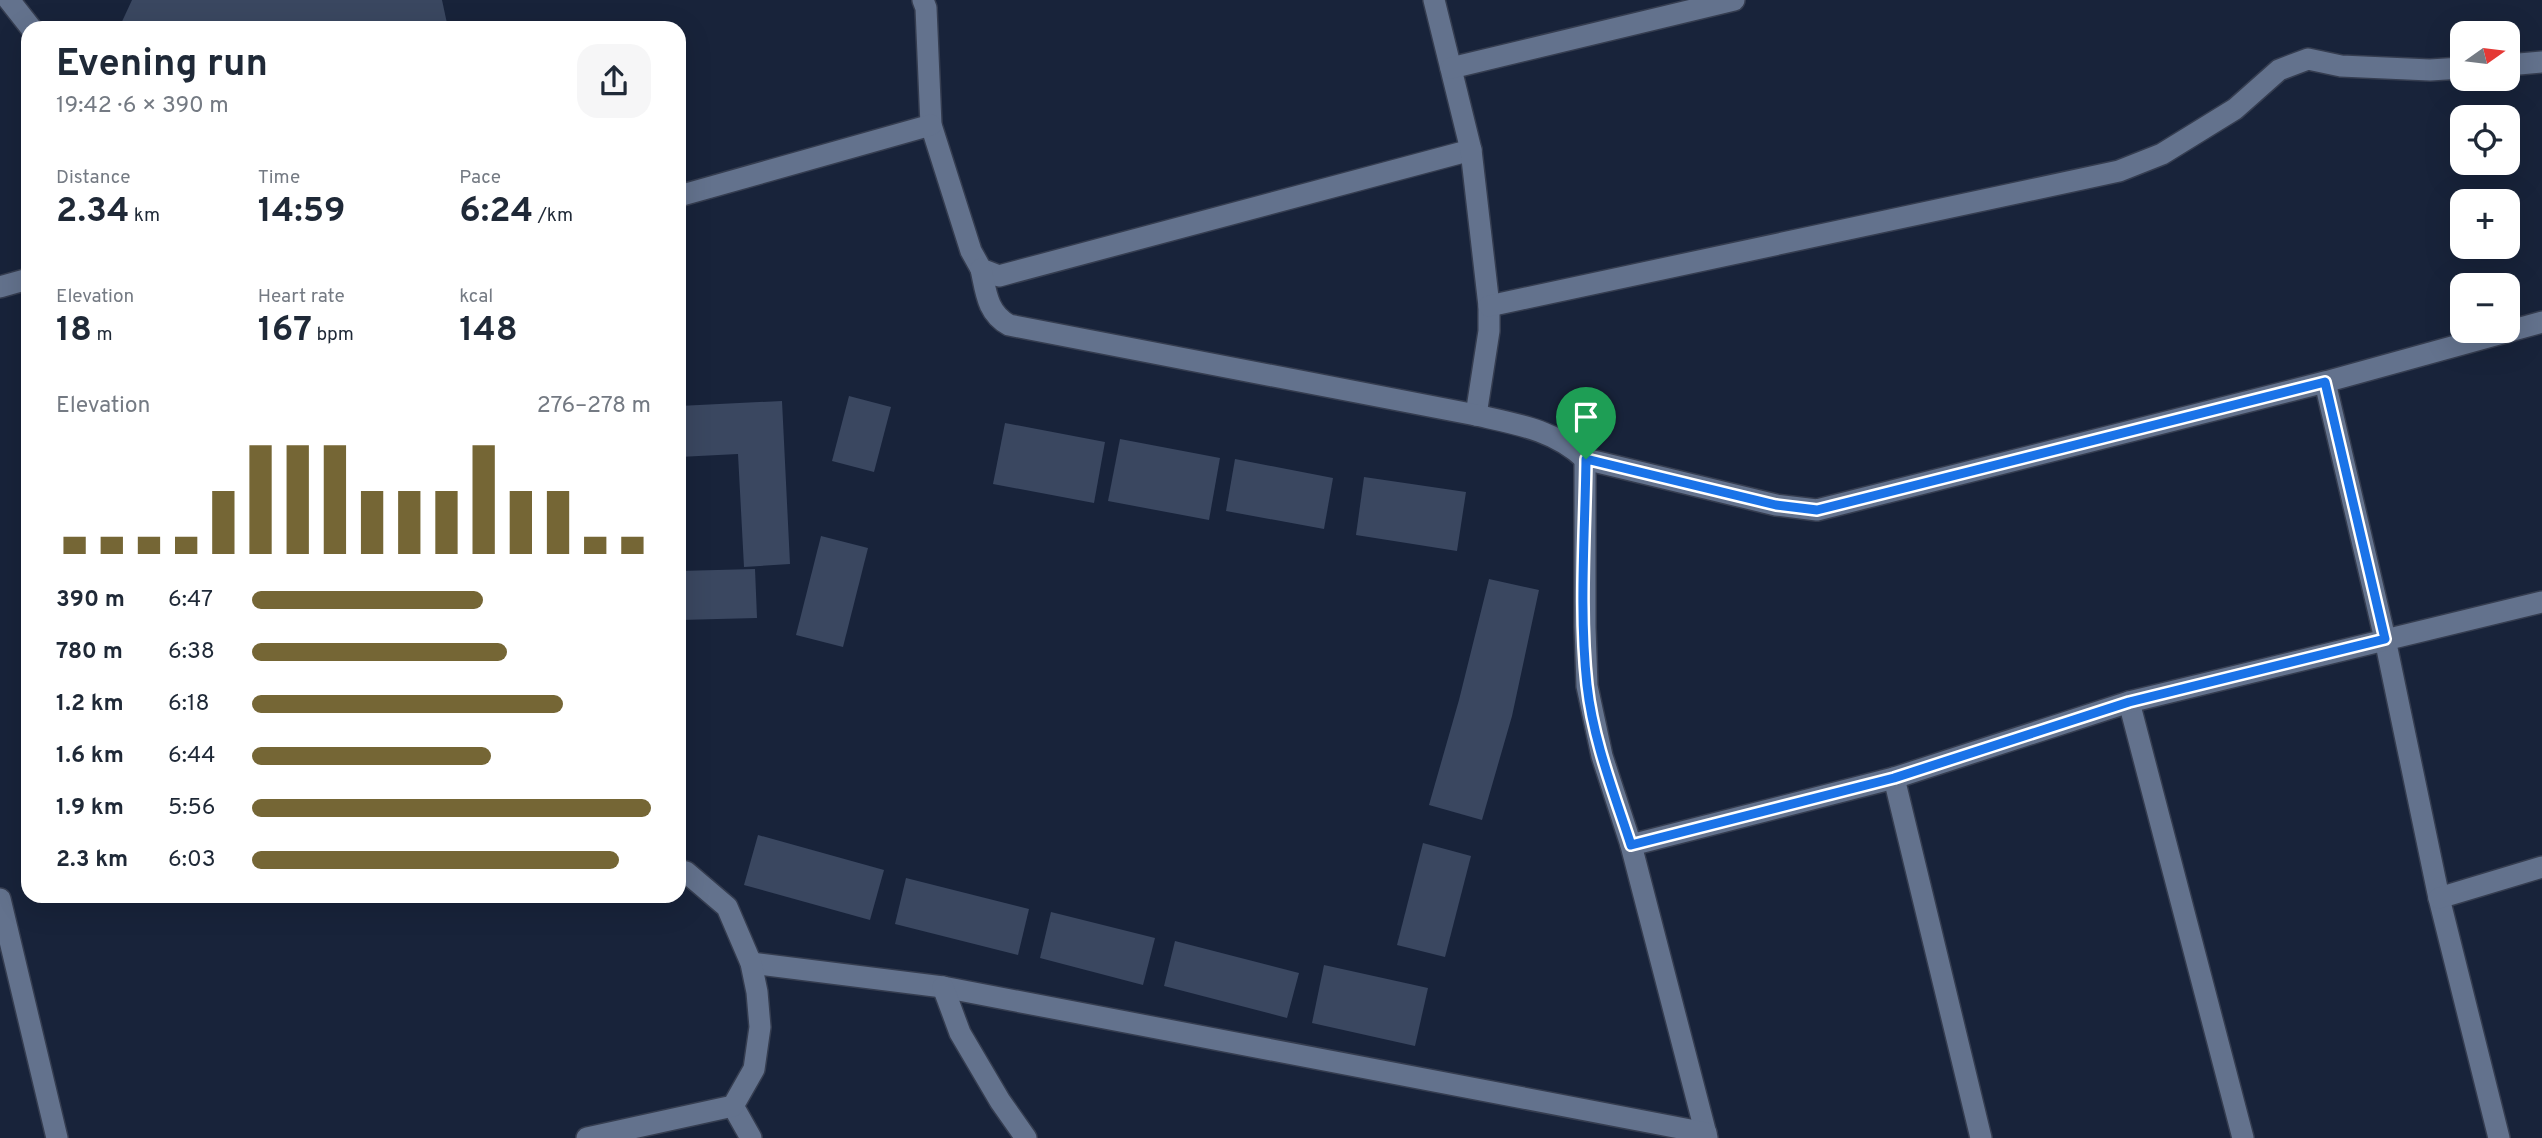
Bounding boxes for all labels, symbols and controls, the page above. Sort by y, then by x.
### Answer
north arrow [2450,21,2520,91]
map controls [2450,21,2520,343]
text: Evening run [56,41,268,90]
button: share [577,44,651,118]
text: 19:42 · 6 × 390 m [56,92,229,121]
button: locate [2450,105,2520,175]
text: Distance [56,166,131,190]
text: Time [258,166,300,190]
text: Pace [459,166,501,190]
button: + [2450,189,2520,259]
text: 2.34 [56,190,129,234]
text: 14:59 [258,190,346,234]
text: 6:24 [459,190,533,234]
text: km [129,204,160,228]
text: /km [533,204,573,228]
button: − [2450,273,2520,343]
text: Elevation [56,285,134,309]
text: Heart rate [258,285,345,309]
text: kcal [459,285,493,309]
text: 18 [56,309,92,353]
text: 167 [258,309,312,353]
text: 148 [459,309,518,353]
text: m [92,323,113,347]
text: bpm [312,323,354,347]
pin [1556,387,1616,459]
text: Elevation [56,392,151,421]
text: 276–278 m [537,392,651,421]
icon: arrive [1567,398,1605,436]
text: 390 m [56,586,125,615]
text: 6:47 [168,586,213,615]
text: 780 m [56,638,123,667]
text: 6:38 [168,638,215,667]
text: 1.2 km [56,690,124,719]
text: 6:18 [168,690,210,719]
text: 1.6 km [56,742,124,771]
text: 6:44 [168,742,215,771]
text: 1.9 km [56,794,124,823]
text: 5:56 [168,794,215,823]
text: 2.3 km [56,846,128,875]
text: 6:03 [168,846,216,875]

